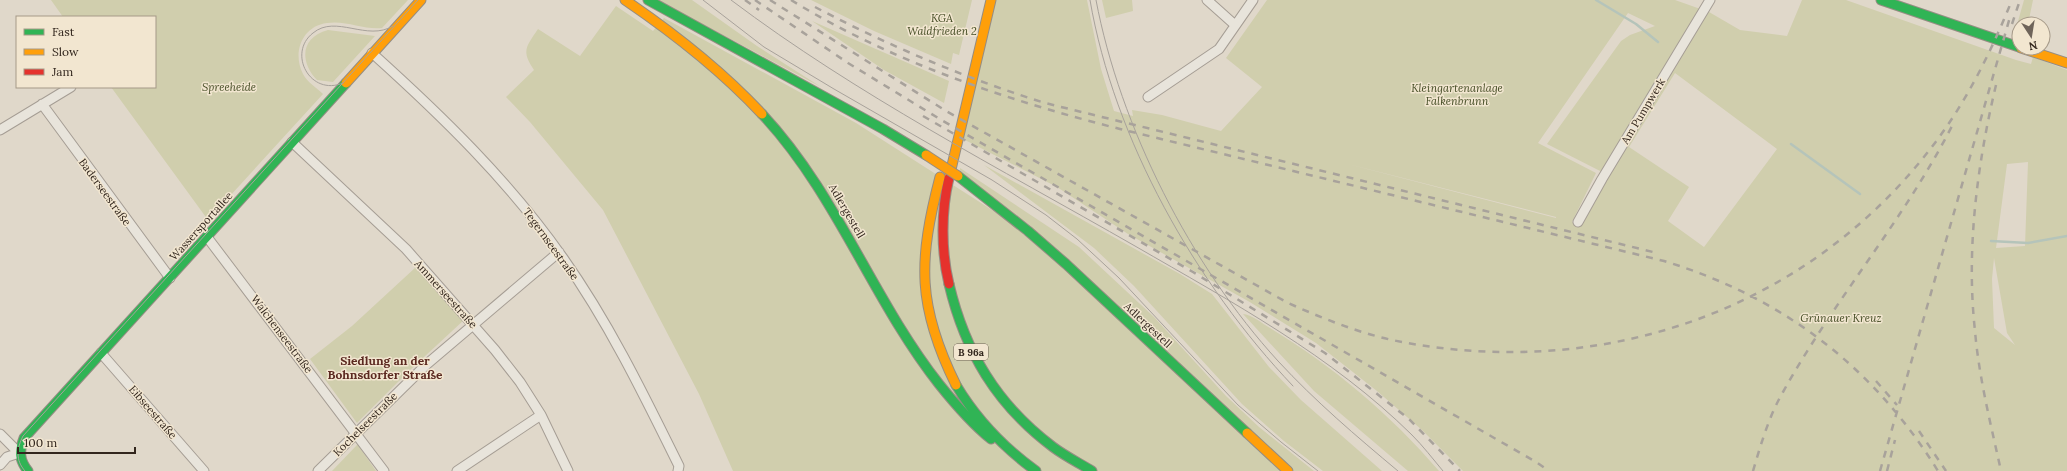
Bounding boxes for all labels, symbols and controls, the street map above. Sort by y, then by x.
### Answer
park label: KGA Waldfrieden 2 [907,11,977,38]
legend [16,16,156,88]
north arrow [2011,16,2051,56]
text: Fast [52,24,75,39]
text: N [2027,38,2039,54]
text: Slow [52,44,79,59]
text: Jam [51,64,73,79]
street label: Am Pumpwerk [1617,75,1668,147]
park label: Spreeheide [202,80,256,94]
park label: Kleingartenanlage Falkenbrunn [1411,81,1503,108]
street label: Baderseestraße [76,156,134,228]
street label: Adlergestell [825,180,868,241]
street label: Wassersportallee [166,189,236,263]
street label: Tegernseestraße [520,205,582,283]
street label: Ammerseestraße [411,256,480,331]
street label: Walchenseestraße [248,292,316,376]
street label: Adlergestell [1120,299,1175,351]
park label: Grünauer Kreuz [1800,311,1882,325]
road number: B 96a [954,344,988,360]
district label: Siedlung an der Bohnsdorfer Straße [328,353,443,382]
street label: Eibseestraße [126,382,180,442]
street label: Kochelseestraße [330,389,400,459]
scale bar [18,429,135,455]
text: 100 m [24,435,57,450]

